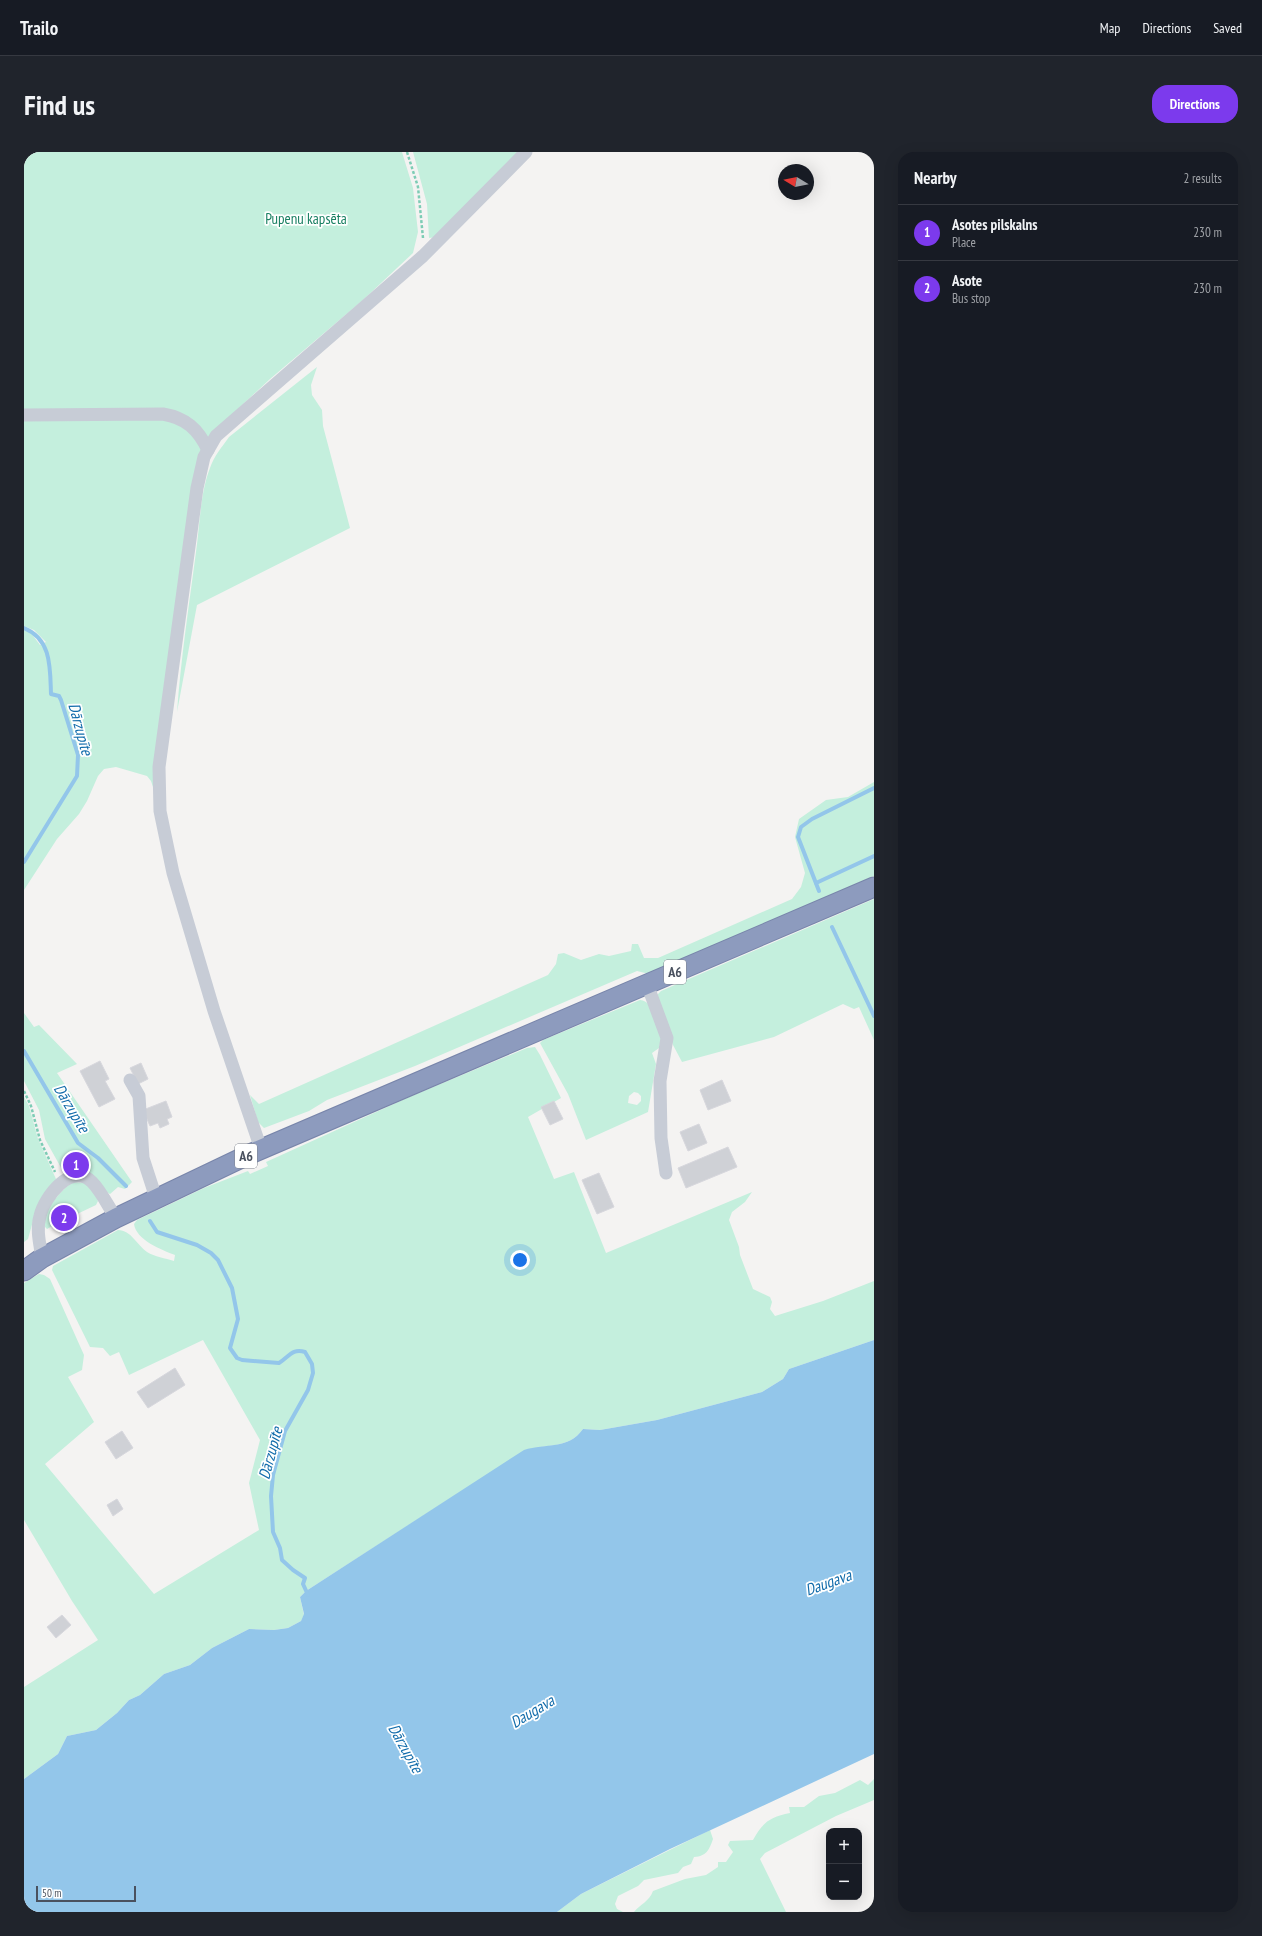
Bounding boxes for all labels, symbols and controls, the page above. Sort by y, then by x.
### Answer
text: Trailo [20,16,58,40]
text: Map [1100,19,1120,37]
text: Directions [1142,19,1191,37]
text: Saved [1213,19,1242,37]
button: Directions [1152,85,1238,123]
text: Find us [24,86,95,123]
north arrow [778,164,814,200]
text: Nearby [914,167,957,189]
text: 2 results [1183,170,1222,187]
park label: Pupenu kapsēta [265,209,347,228]
text: Asotes pilskalns [952,215,1038,234]
text: 1 [924,224,930,241]
text: 230 m [1193,224,1222,241]
text: Place [952,234,976,251]
text: Asote [952,271,982,290]
text: 2 [924,280,930,297]
text: 230 m [1193,280,1222,297]
text: Bus stop [952,290,990,307]
water label: Dārzupīte [64,701,98,759]
road number: A6 [664,960,686,984]
water label: Dārzupīte [50,1080,95,1137]
road number: A6 [235,1144,257,1168]
pin: 1 [63,1150,89,1180]
pin: 2 [51,1203,77,1233]
your location [510,1250,530,1270]
water label: Dārzupīte [253,1423,287,1481]
water label: Daugava [802,1564,855,1600]
water label: Daugava [506,1689,559,1732]
water label: Dārzupīte [384,1720,428,1777]
map controls [826,1828,862,1900]
button: + [826,1828,862,1864]
button: − [826,1864,862,1900]
scale bar [36,1884,136,1903]
text: 50 m [42,1886,61,1900]

